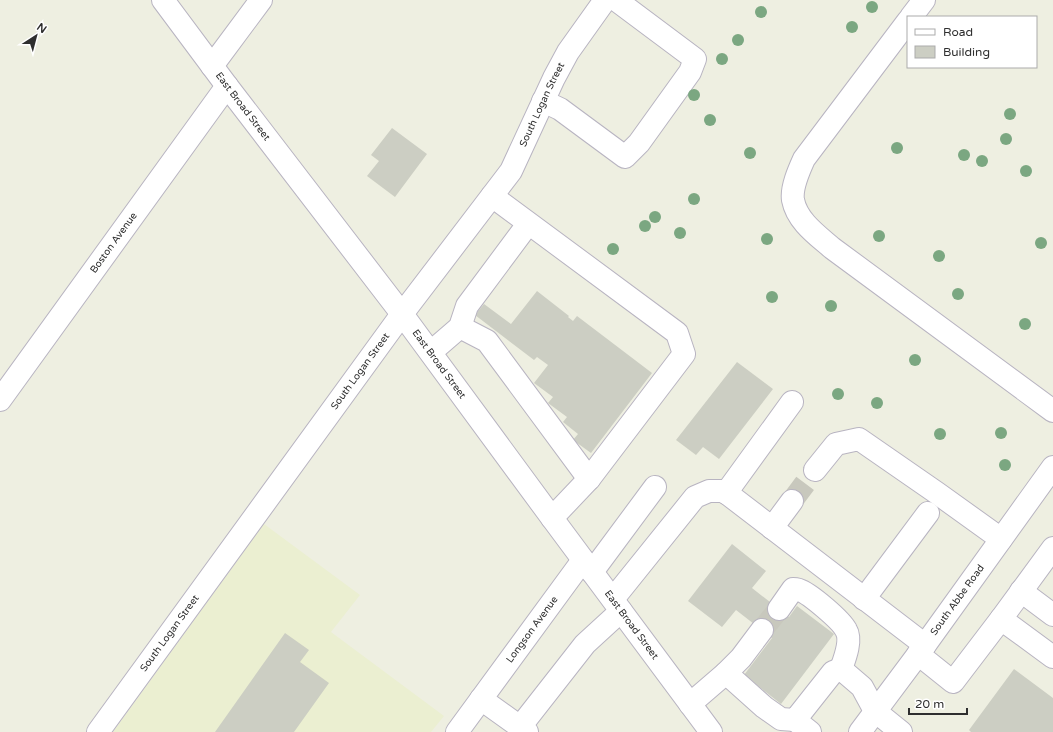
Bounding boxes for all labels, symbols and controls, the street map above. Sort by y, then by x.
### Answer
north arrow [16,16,56,56]
legend [907,16,1037,68]
text: N [34,20,49,36]
text: Road [943,25,973,39]
text: Building [943,45,990,59]
street label: South Logan Street [517,60,567,149]
street label: East Broad Street [213,70,273,143]
street label: Boston Avenue [88,210,140,276]
street label: East Broad Street [410,327,468,401]
street label: South Logan Street [328,330,392,412]
street label: South Abbe Road [928,562,987,638]
street label: East Broad Street [602,588,661,662]
street label: South Logan Street [138,592,202,674]
street label: Longson Avenue [504,594,561,665]
scale bar [909,690,967,716]
text: 20 m [915,697,944,711]

